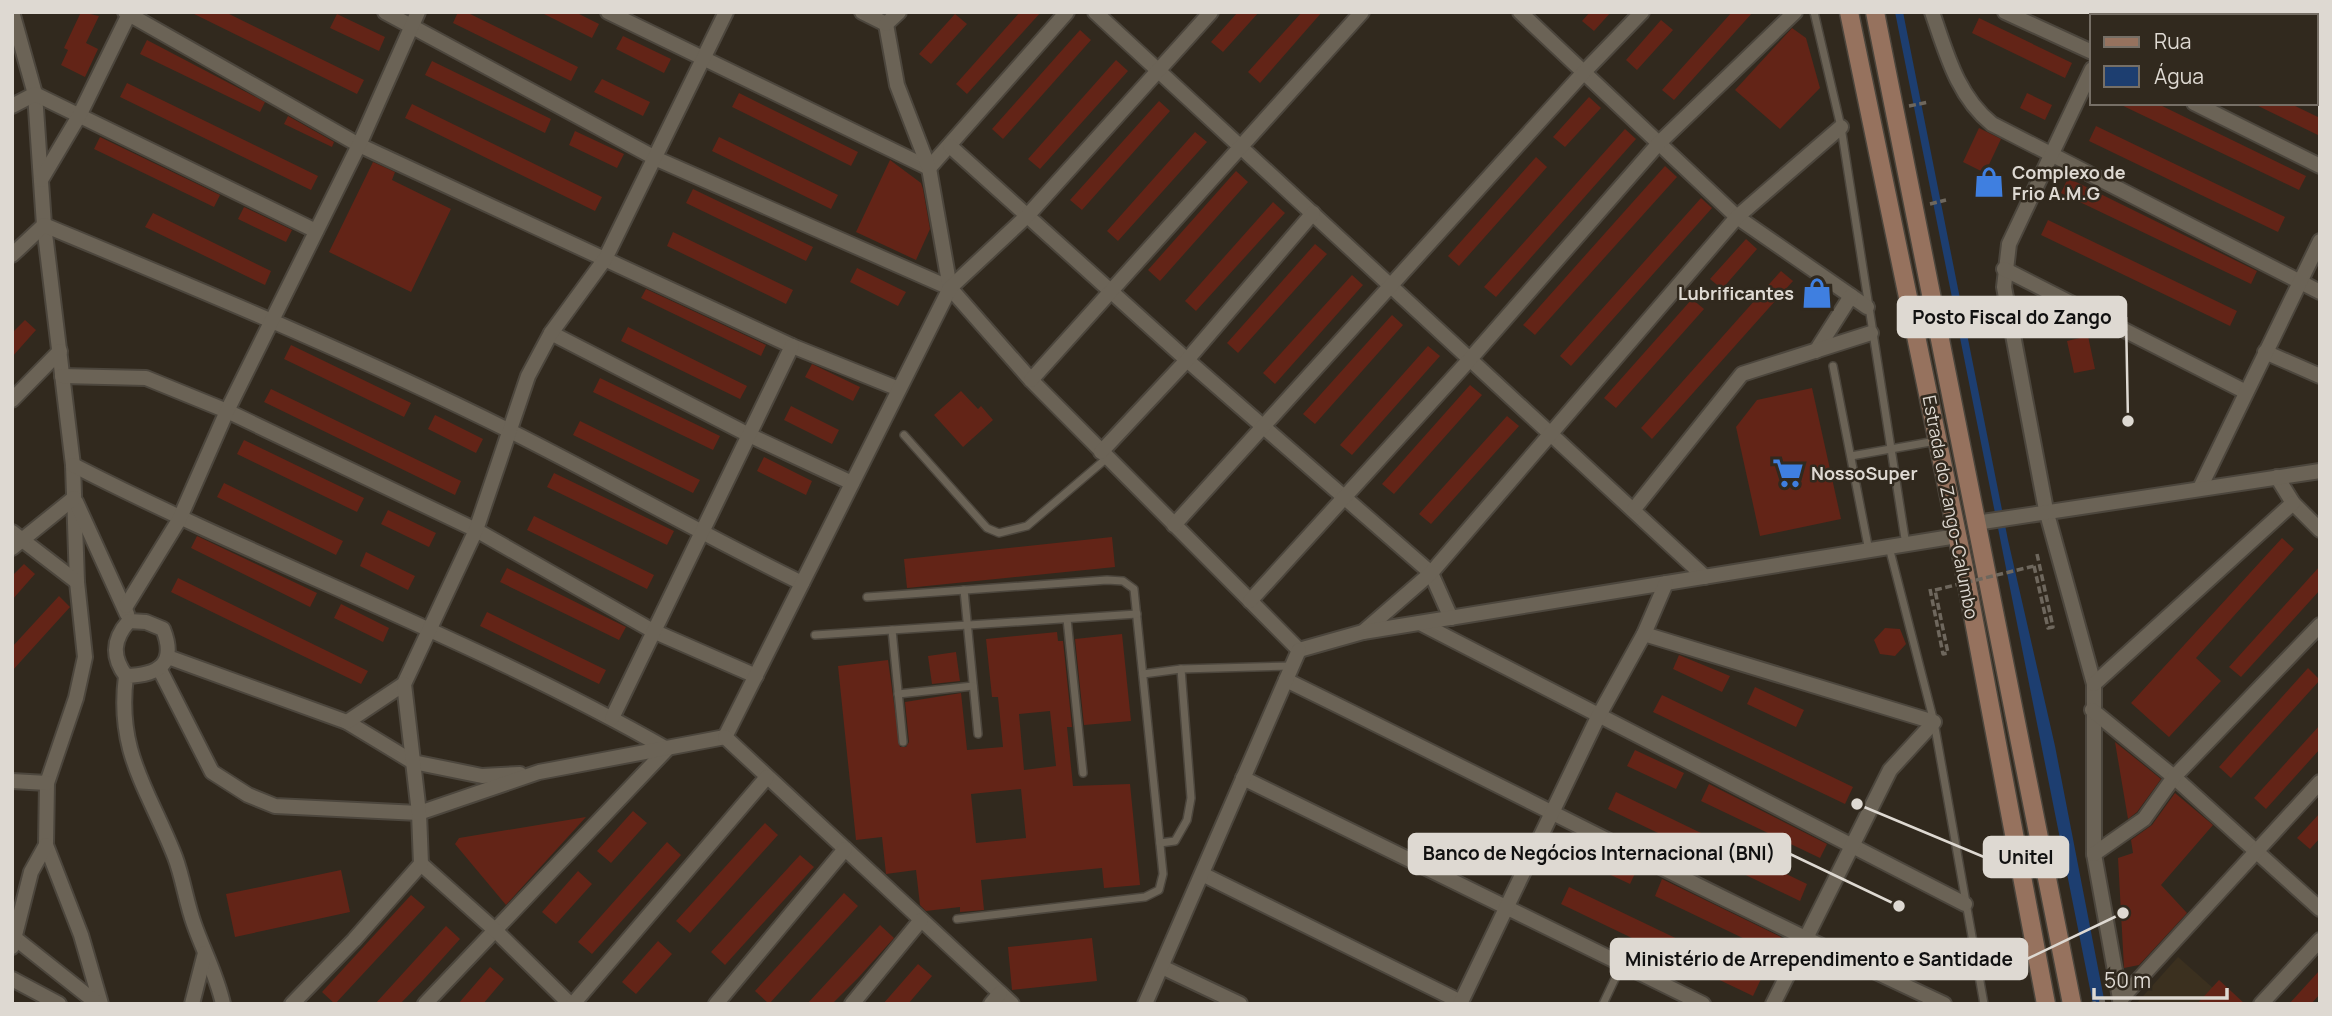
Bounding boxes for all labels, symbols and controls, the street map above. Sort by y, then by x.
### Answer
legend [2090,14,2318,105]
text: Rua [2154,27,2191,55]
text: Água [2154,62,2204,90]
place label: Complexo de Frio A.M.G [2012,160,2126,205]
shop icon: Complexo de Frio A.M.G [1972,165,2006,199]
shop icon: Lubrificantes [1800,276,1834,310]
place label: Lubrificantes [1678,281,1794,305]
callout: Posto Fiscal do Zango [1898,297,2126,337]
text: Posto Fiscal do Zango [1912,304,2112,330]
street label: Estrada do Zango-Calumbo [1918,393,1984,621]
supermarket icon: NossoSuper [1771,456,1805,490]
place label: NossoSuper [1811,461,1918,485]
callout: Banco de Negócios Internacional (BNI) [1409,834,1790,874]
callout: Unitel [1984,837,2068,877]
text: Banco de Negócios Internacional (BNI) [1423,840,1775,866]
text: Unitel [1998,844,2054,870]
callout: Ministério de Arrependimento e Santidade [1611,939,2027,979]
text: Ministério de Arrependimento e Santidade [1625,946,2013,972]
scale bar [2094,956,2227,1000]
text: 50 m [2104,966,2151,994]

